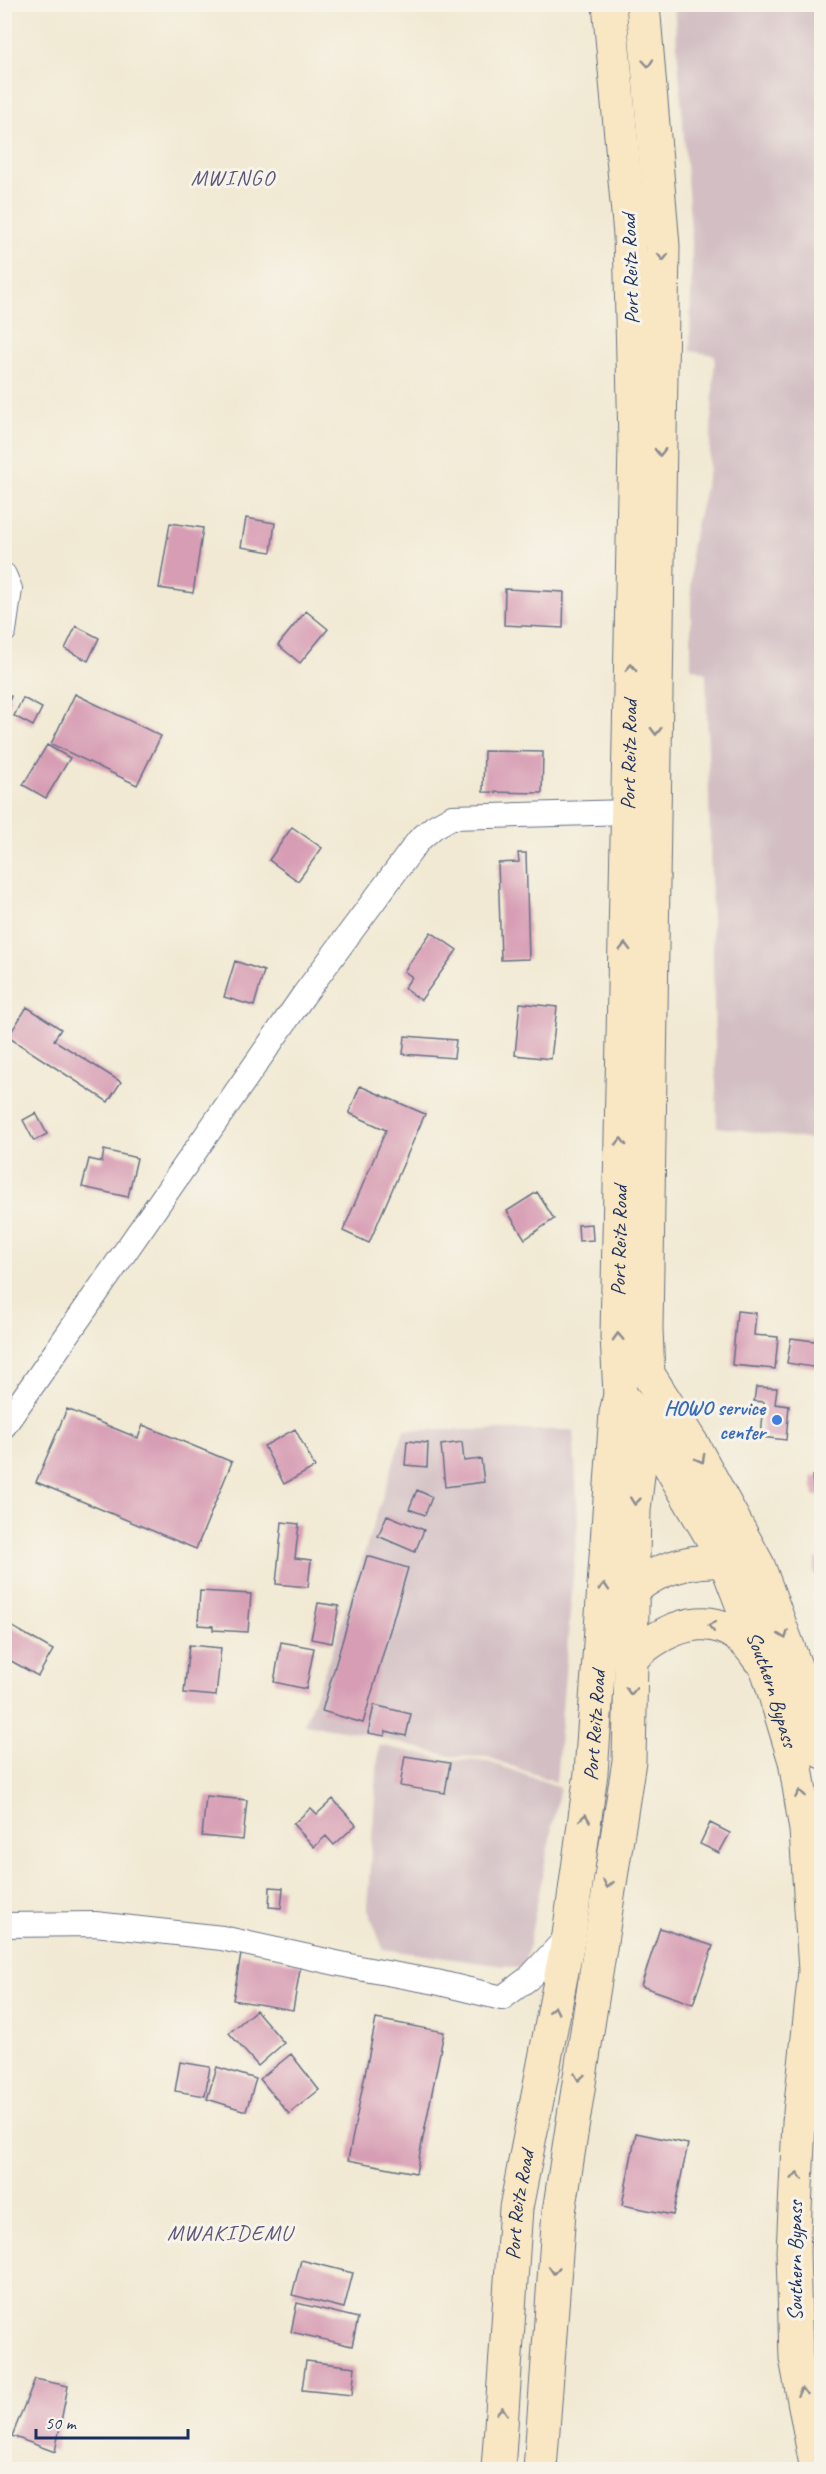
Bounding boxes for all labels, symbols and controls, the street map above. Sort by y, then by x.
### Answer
one-way arrow [641,58,654,67]
district label: MWINGO [191,164,276,192]
street label: Port Reitz Road [615,210,645,325]
one-way arrow [657,253,669,262]
one-way arrow [654,448,666,457]
one-way arrow [625,664,637,673]
street label: Port Reitz Road [615,696,643,810]
one-way arrow [650,727,662,736]
one-way arrow [619,943,632,952]
one-way arrow [615,1138,627,1147]
street label: Port Reitz Road [605,1181,633,1296]
one-way arrow [611,1333,624,1342]
place label: HOWO service center [664,1395,767,1445]
marker: HOWO service center [770,1413,784,1427]
one-way arrow [694,1453,705,1463]
one-way arrow [629,1497,642,1506]
one-way arrow [598,1583,611,1592]
one-way arrow [707,1620,717,1633]
street label: Southern Bypass [741,1628,804,1752]
one-way arrow [777,1629,789,1640]
street label: Port Reitz Road [577,1666,611,1782]
one-way arrow [625,1686,637,1695]
one-way arrow [794,1789,807,1799]
one-way arrow [579,1813,591,1823]
one-way arrow [603,1879,615,1889]
one-way arrow [547,2006,560,2016]
one-way arrow [573,2072,585,2081]
street label: Port Reitz Road [499,2144,541,2261]
one-way arrow [790,2172,803,2181]
street label: Southern Bypass [782,2199,808,2321]
district label: MWAKIDEMU [167,2219,296,2247]
one-way arrow [548,2266,561,2275]
one-way arrow [796,2387,808,2396]
scale bar [36,2402,188,2440]
one-way arrow [495,2407,508,2416]
text: 50 m [45,2412,78,2434]

